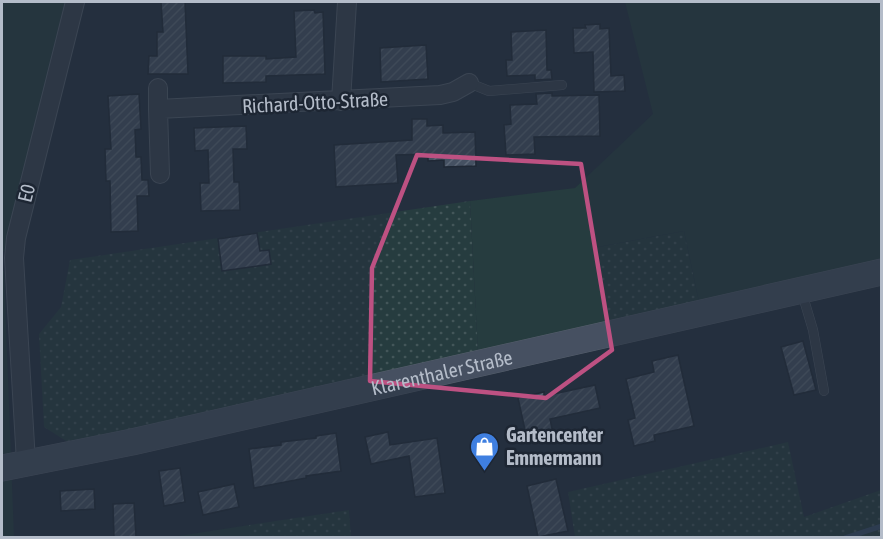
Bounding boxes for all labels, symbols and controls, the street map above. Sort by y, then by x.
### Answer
street label: Richard-Otto-Straße [241,87,389,117]
street label: E0 [13,182,39,204]
street label: Klarenthaler Straße [369,345,514,399]
place label: Gartencenter Emmermann [506,423,604,469]
shop icon: Gartencenter Emmermann [469,430,501,472]

